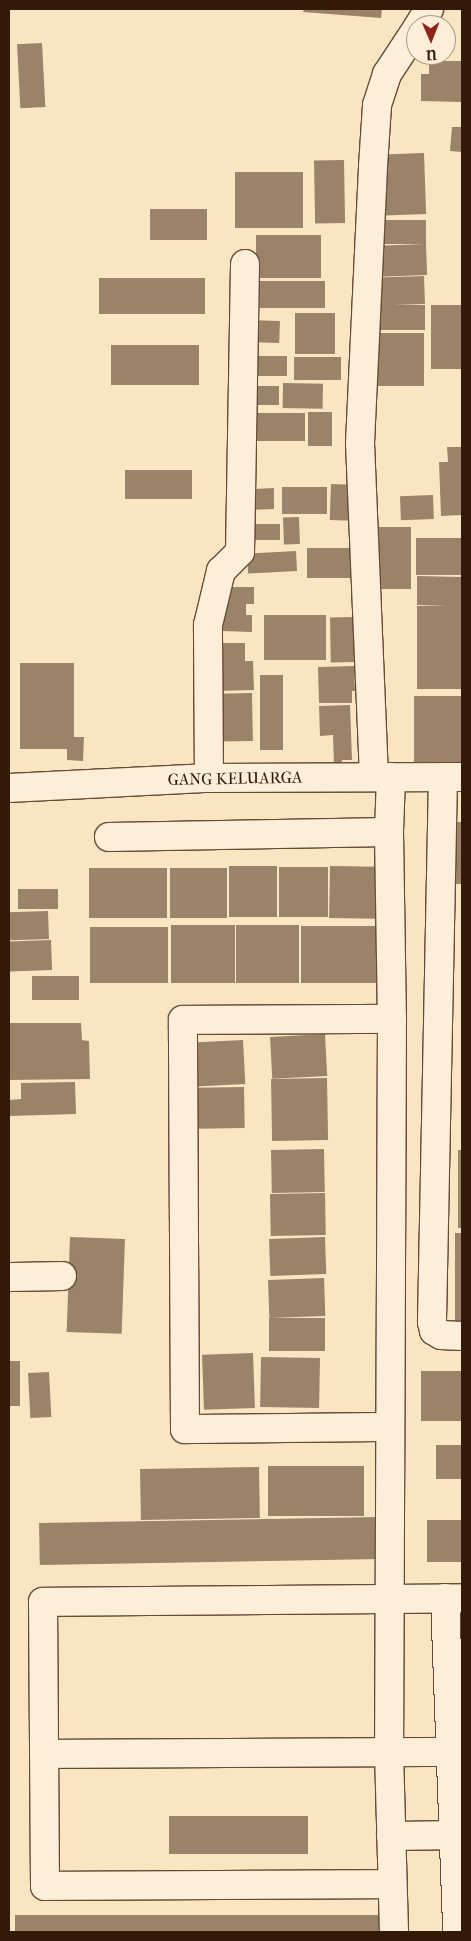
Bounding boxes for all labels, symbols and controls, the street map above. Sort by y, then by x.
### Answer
north arrow [406,15,456,65]
text: U [426,46,437,63]
street label: GANG KELUARGA [167,768,303,790]

